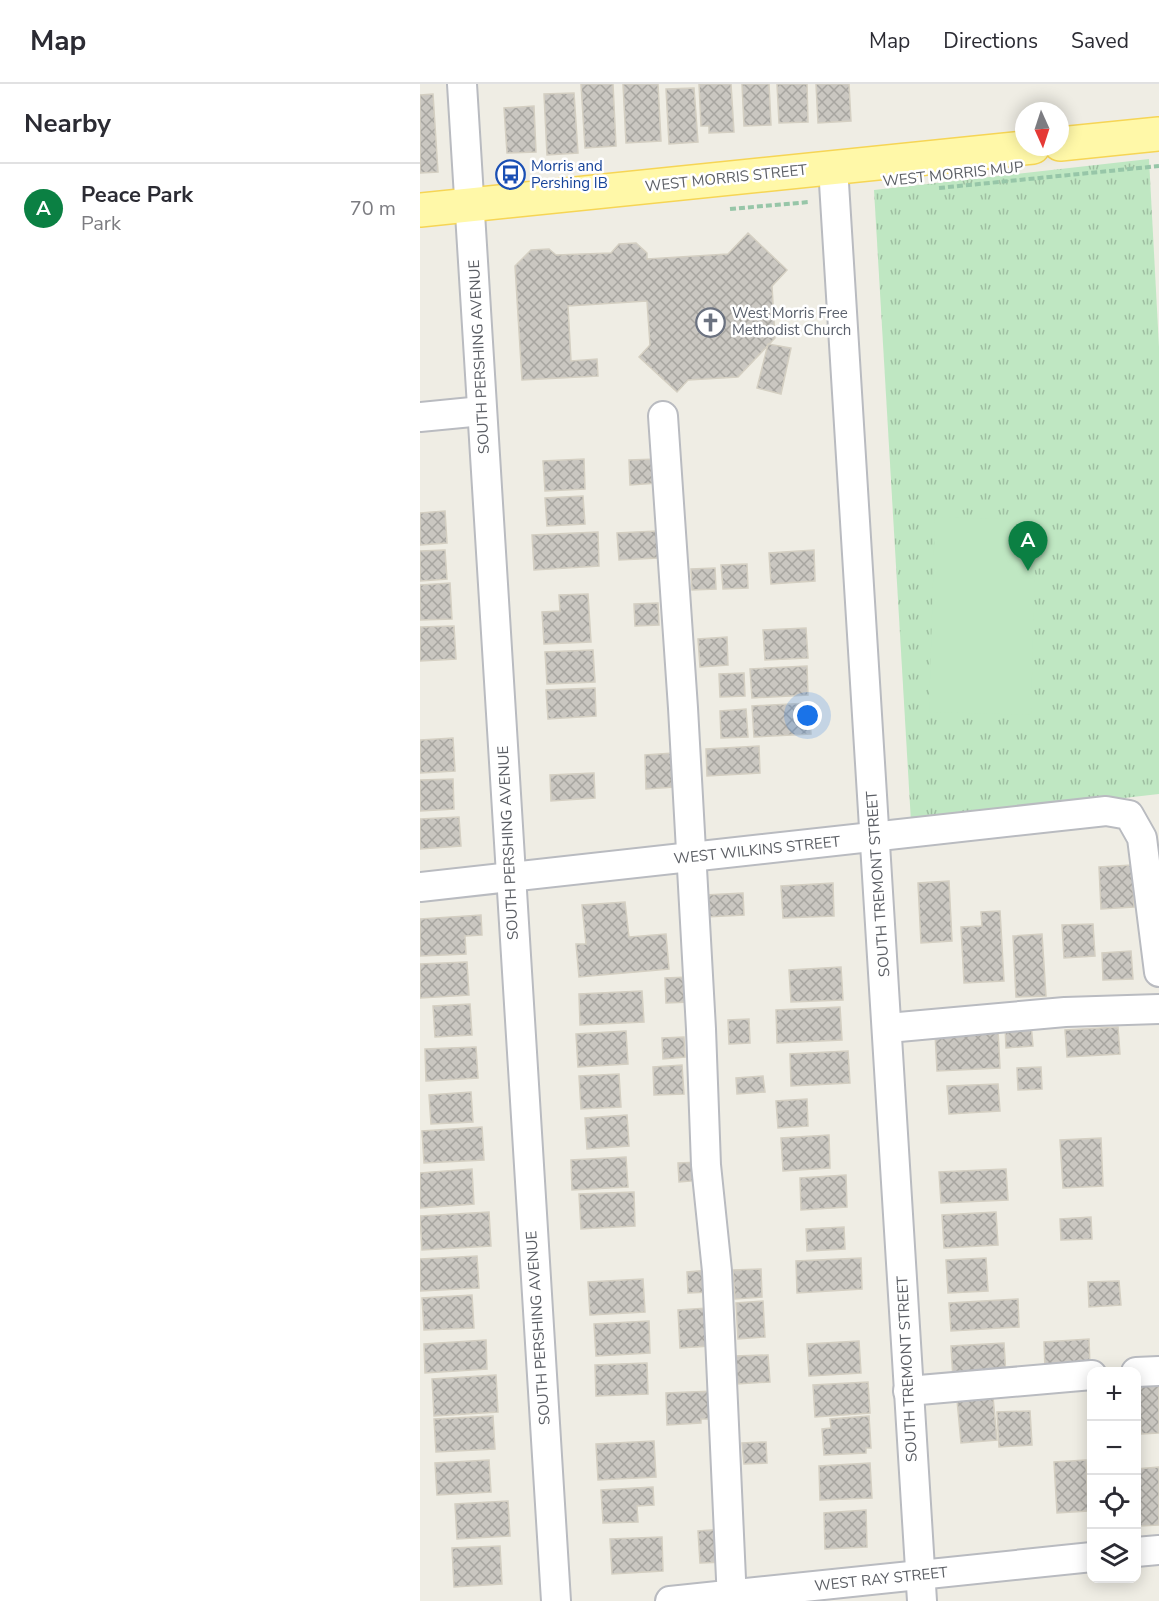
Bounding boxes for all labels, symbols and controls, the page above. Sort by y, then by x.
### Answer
text: Map [30,22,86,60]
text: Map [869,27,910,55]
text: Directions [943,27,1038,55]
text: Saved [1071,27,1129,55]
north arrow [1015,102,1069,156]
text: Nearby [24,106,111,141]
place label: Morris and Pershing IB [531,156,608,193]
street label: WEST MORRIS MUP [882,157,1025,191]
bus stop icon: Morris and Pershing IB [494,159,526,191]
street label: WEST MORRIS STREET [644,160,808,196]
text: Peace Park [81,180,193,210]
text: A [36,195,51,222]
text: 70 m [350,195,396,222]
text: Park [81,210,121,237]
street label: SOUTH PERSHING AVENUE [464,259,494,455]
place label: West Morris Free Methodist Church [732,303,851,340]
church icon: West Morris Free Methodist Church [695,306,727,338]
pin: A [1008,522,1048,571]
your location [793,701,822,730]
street label: SOUTH PERSHING AVENUE [493,745,523,941]
street label: SOUTH TREMONT STREET [862,790,894,978]
street label: WEST WILKINS STREET [673,831,841,869]
street label: SOUTH PERSHING AVENUE [521,1230,555,1426]
street label: SOUTH TREMONT STREET [892,1275,922,1463]
map controls [1087,1367,1141,1583]
button: + [1087,1367,1141,1421]
button: − [1087,1421,1141,1475]
button: locate [1087,1475,1141,1529]
button: layers [1087,1529,1141,1583]
street label: WEST RAY STREET [813,1562,949,1596]

